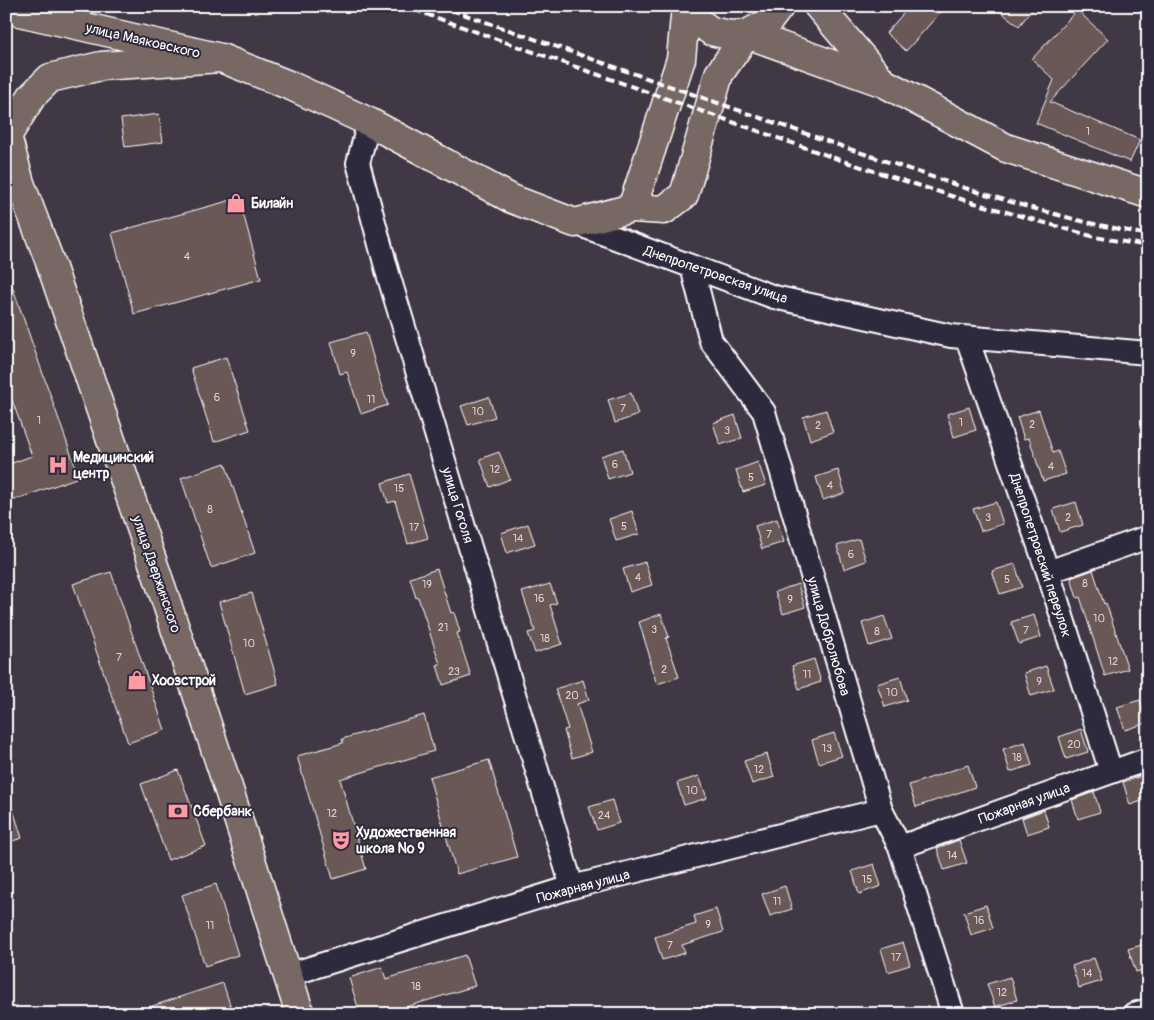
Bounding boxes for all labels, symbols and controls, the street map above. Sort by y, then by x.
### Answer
street label: улица Маяковского [83,19,202,62]
house number: 1 [1086,125,1090,138]
shop icon: Билайн [225,192,247,214]
place label: Билайн [251,195,293,212]
street label: Днепропетровская улица [641,242,790,307]
house number: 4 [184,250,191,263]
house number: 9 [350,347,356,360]
house number: 6 [214,391,220,404]
house number: 11 [367,393,375,406]
house number: 7 [620,402,626,415]
house number: 10 [472,405,484,418]
house number: 1 [37,414,41,427]
house number: 1 [959,416,963,429]
house number: 2 [1029,418,1035,431]
house number: 2 [815,419,821,432]
house number: 3 [724,424,730,437]
place label: Медицинский центр [73,449,154,482]
hospital icon: Медицинский центр [47,454,69,476]
house number: 6 [612,458,618,471]
house number: 4 [1048,460,1055,473]
house number: 12 [490,463,500,476]
street label: улица Гоголя [438,464,477,545]
street label: Днепропетровский переулок [1006,470,1075,639]
house number: 5 [748,471,754,484]
house number: 4 [827,479,834,492]
house number: 15 [394,482,404,495]
house number: 8 [207,503,213,516]
house number: 3 [985,511,991,524]
house number: 2 [1065,511,1071,524]
street label: улица Дзержинского [128,512,185,635]
house number: 5 [621,520,627,533]
house number: 17 [409,521,419,534]
house number: 7 [766,528,772,541]
house number: 14 [513,532,524,545]
house number: 6 [848,548,854,561]
house number: 4 [635,571,642,584]
house number: 5 [1004,573,1010,586]
street label: улица Добролюбова [803,574,854,698]
house number: 8 [1082,577,1088,590]
house number: 19 [422,578,432,591]
house number: 16 [534,592,544,605]
house number: 9 [787,593,793,606]
house number: 10 [1093,612,1105,625]
house number: 21 [438,621,448,634]
house number: 3 [651,623,657,636]
house number: 7 [1023,624,1029,637]
house number: 8 [874,625,880,638]
house number: 18 [540,632,550,645]
house number: 10 [243,637,255,650]
house number: 7 [116,651,122,664]
house number: 12 [1108,655,1118,668]
house number: 2 [661,663,667,676]
house number: 23 [448,665,460,678]
house number: 11 [803,668,811,681]
shop icon: Хоозстрой [126,669,148,691]
place label: Хоозстрой [152,672,216,689]
house number: 9 [1036,675,1042,688]
house number: 10 [886,686,898,699]
house number: 20 [565,689,579,702]
house number: 20 [1067,738,1081,751]
house number: 13 [822,742,832,755]
house number: 18 [1012,751,1022,764]
house number: 12 [754,763,764,776]
street label: Пожарная улица [976,779,1072,828]
house number: 10 [686,784,698,797]
bank icon: Сбербанк [167,800,189,822]
place label: Сбербанк [193,803,252,820]
house number: 12 [327,807,337,820]
house number: 24 [598,809,611,822]
place label: Художественная школа № 9 [356,824,456,857]
theatre icon: Художественная школа № 9 [330,829,352,851]
house number: 14 [947,849,958,862]
street label: Пожарная улица [535,866,632,907]
house number: 15 [862,873,872,886]
house number: 11 [773,895,781,908]
house number: 16 [974,914,984,927]
house number: 9 [705,918,711,931]
house number: 11 [206,919,214,932]
house number: 7 [667,939,673,952]
house number: 17 [891,951,901,964]
house number: 14 [1082,967,1093,980]
house number: 18 [411,980,421,993]
house number: 12 [997,986,1007,999]

